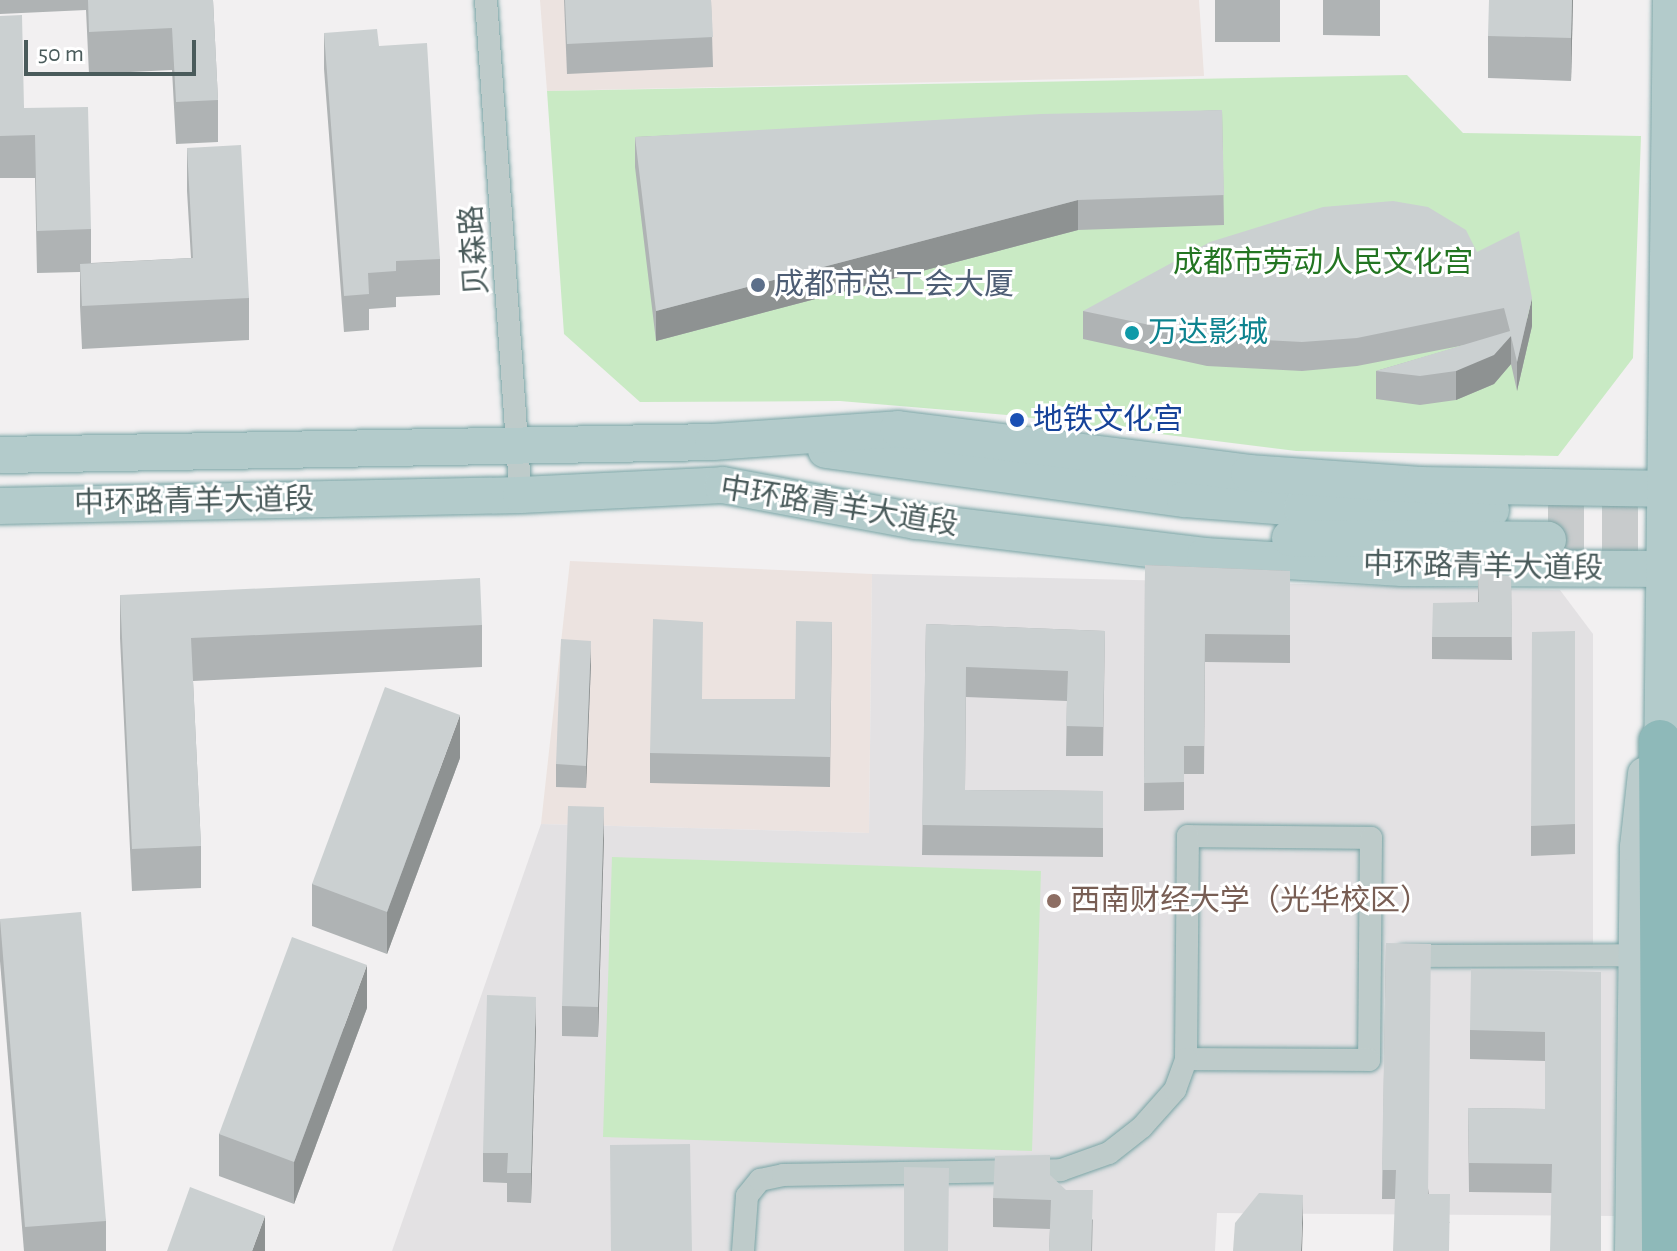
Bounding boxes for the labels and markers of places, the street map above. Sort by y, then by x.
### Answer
place label: 成都市总工会大厦 [774,267,1014,303]
marker: 成都市总工会大厦 [749,276,767,294]
place label: 万达影城 [1148,315,1268,351]
marker: 万达影城 [1123,324,1141,342]
place label: 地铁文化宫 [1033,402,1183,438]
marker: 地铁文化宫 [1008,411,1026,429]
place label: 西南财经大学（光华校区） [1070,883,1430,919]
marker: 西南财经大学（光华校区） [1045,892,1063,910]

